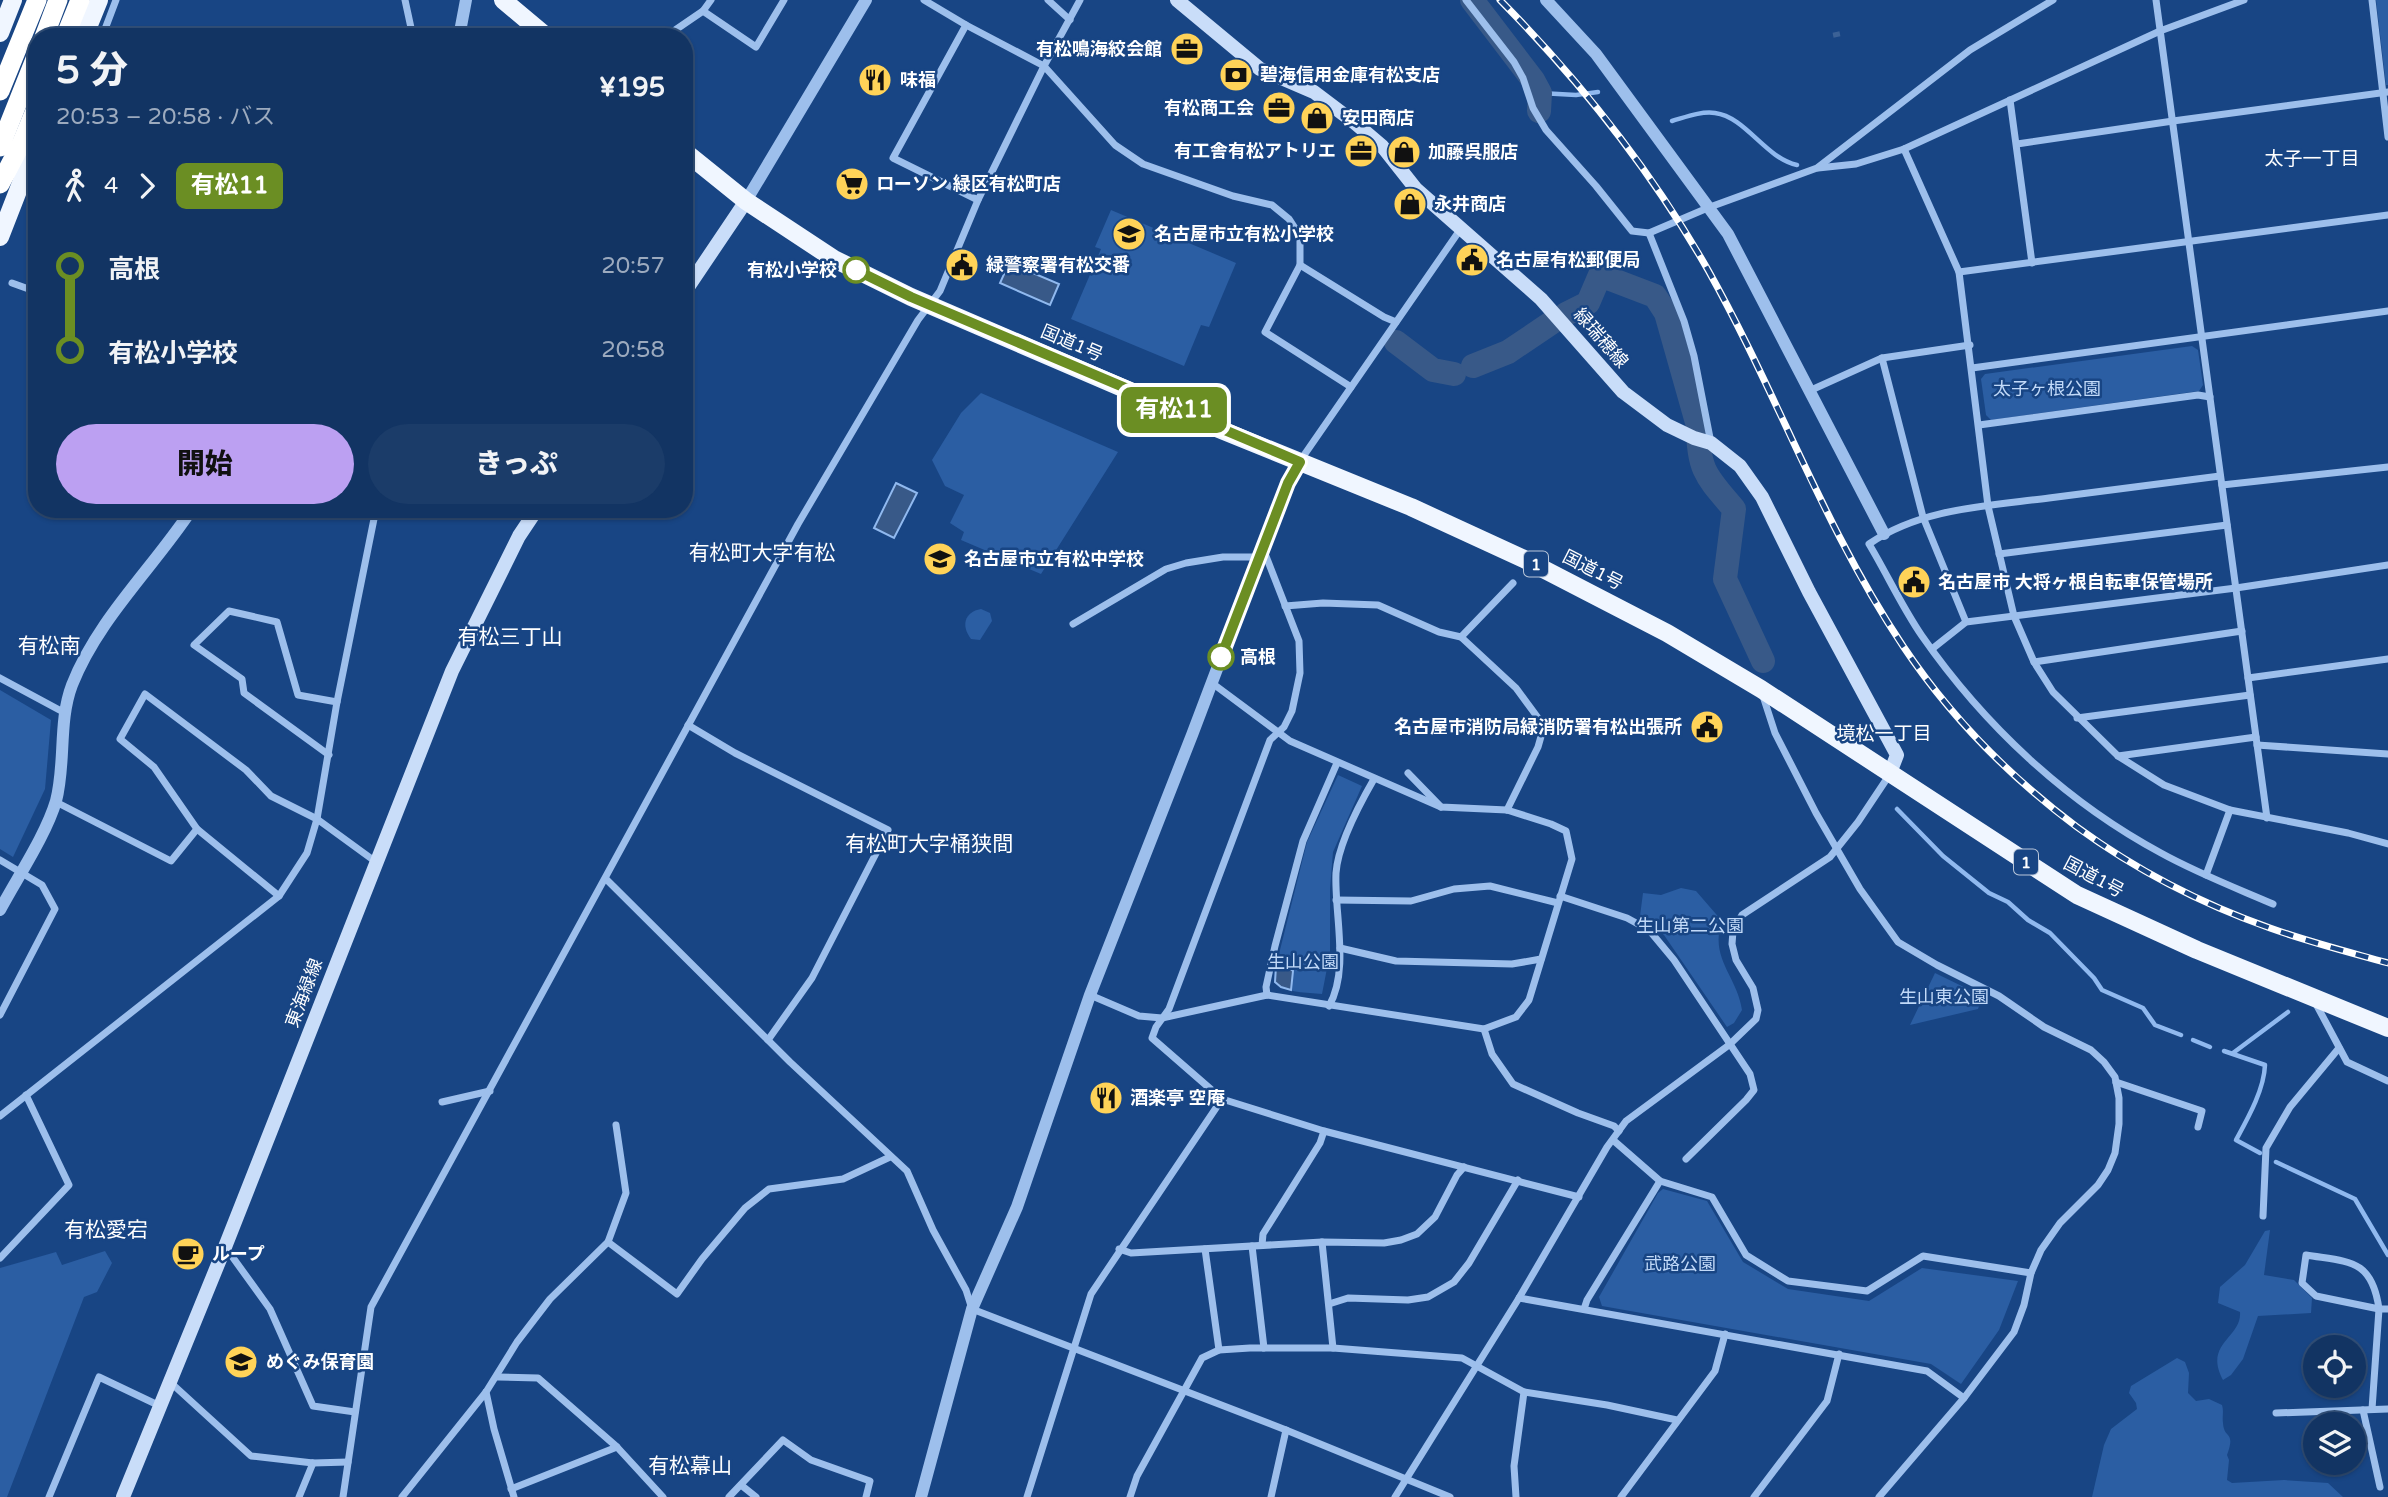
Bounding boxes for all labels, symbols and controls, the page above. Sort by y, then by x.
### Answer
office icon: 有松鳴海絞会館 [1168,30,1206,68]
place label: 有松鳴海絞会館 [1036,38,1162,60]
text: 5 分 [56,48,128,94]
bank icon: 碧海信用金庫有松支店 [1217,56,1255,94]
restaurant icon: 味福 [856,61,894,99]
place label: 碧海信用金庫有松支店 [1260,64,1440,86]
place label: 味福 [900,69,936,91]
text: ¥195 [599,72,665,103]
office icon: 有松商工会 [1260,89,1298,127]
place label: 有松商工会 [1164,97,1254,119]
shop icon: 安田商店 [1298,99,1336,137]
text: 20:53 – 20:58 · バス [56,103,275,131]
place label: 安田商店 [1342,107,1414,129]
office icon: 有工舎有松アトリエ [1342,132,1380,170]
shop icon: 加藤呉服店 [1385,133,1423,171]
place label: 有工舎有松アトリエ [1174,140,1336,162]
place label: 加藤呉服店 [1428,141,1518,163]
district label: 太子一丁目 [2264,148,2360,170]
supermarket icon: ローソン 緑区有松町店 [833,165,871,203]
icon: walk [56,167,94,205]
icon: forward [128,167,166,205]
text: 有松11 [190,171,269,200]
text: 4 [104,172,118,200]
place label: ローソン 緑区有松町店 [876,173,1061,195]
shop icon: 永井商店 [1391,185,1429,223]
place label: 永井商店 [1434,193,1506,215]
school or university icon: 名古屋市立有松小学校 [1110,215,1148,253]
place label: 名古屋市立有松小学校 [1154,223,1334,245]
public building icon: 名古屋有松郵便局 [1453,241,1491,279]
public building icon: 緑警察署有松交番 [943,246,981,284]
place label: 名古屋有松郵便局 [1496,249,1640,271]
text: 20:57 [601,252,665,280]
text: 高根 [108,254,160,285]
place label: 緑警察署有松交番 [986,254,1130,276]
marker: 有松小学校 [843,257,869,283]
place label: 有松小学校 [747,259,837,281]
street label: 緑瑞穂線 [1569,304,1633,372]
street label: 国道1号 [1038,320,1106,366]
text: 20:58 [601,336,665,364]
text: 有松小学校 [108,338,238,369]
park label: 太子ヶ根公園 [1993,378,2101,400]
line badge: 有松11 [1125,387,1223,433]
text: 有松11 [1135,395,1213,424]
button: 開始 [56,424,354,504]
button: きっぷ [368,424,665,504]
school or university icon: 名古屋市立有松中学校 [921,540,959,578]
district label: 有松町大字有松 [689,541,836,566]
street label: 国道1号 [1559,545,1627,595]
place label: 名古屋市立有松中学校 [964,548,1144,570]
road number: 1 [1524,552,1548,576]
public building icon: 名古屋市 大将ヶ根自転車保管場所 [1895,563,1933,601]
place label: 名古屋市 大将ヶ根自転車保管場所 [1938,571,2213,593]
district label: 有松三丁山 [458,625,563,650]
district label: 有松南 [18,634,81,659]
marker: 高根 [1208,644,1234,670]
place label: 高根 [1240,646,1276,668]
public building icon: 名古屋市消防局緑消防署有松出張所 [1688,708,1726,746]
place label: 名古屋市消防局緑消防署有松出張所 [1394,716,1682,738]
district label: 境松一丁目 [1836,723,1932,745]
district label: 有松町大字桶狭間 [845,832,1013,857]
road number: 1 [2014,849,2038,874]
street label: 国道1号 [2060,852,2128,902]
park label: 生山第二公園 [1636,915,1744,937]
park label: 生山公園 [1267,951,1339,973]
street label: 東海緑線 [281,955,327,1031]
park label: 生山東公園 [1899,986,1989,1008]
restaurant icon: 酒楽亭 空庵 [1087,1079,1125,1117]
place label: 酒楽亭 空庵 [1130,1087,1225,1109]
district label: 有松愛宕 [64,1218,148,1243]
cafe icon: ループ [169,1235,207,1273]
place label: ループ [212,1243,265,1265]
park label: 武路公園 [1644,1253,1716,1275]
map controls [2303,1335,2366,1475]
button: locate [2303,1335,2366,1398]
school or university icon: めぐみ保育園 [222,1343,260,1381]
place label: めぐみ保育園 [266,1351,375,1373]
button: layers [2303,1412,2366,1475]
district label: 有松幕山 [648,1454,732,1479]

